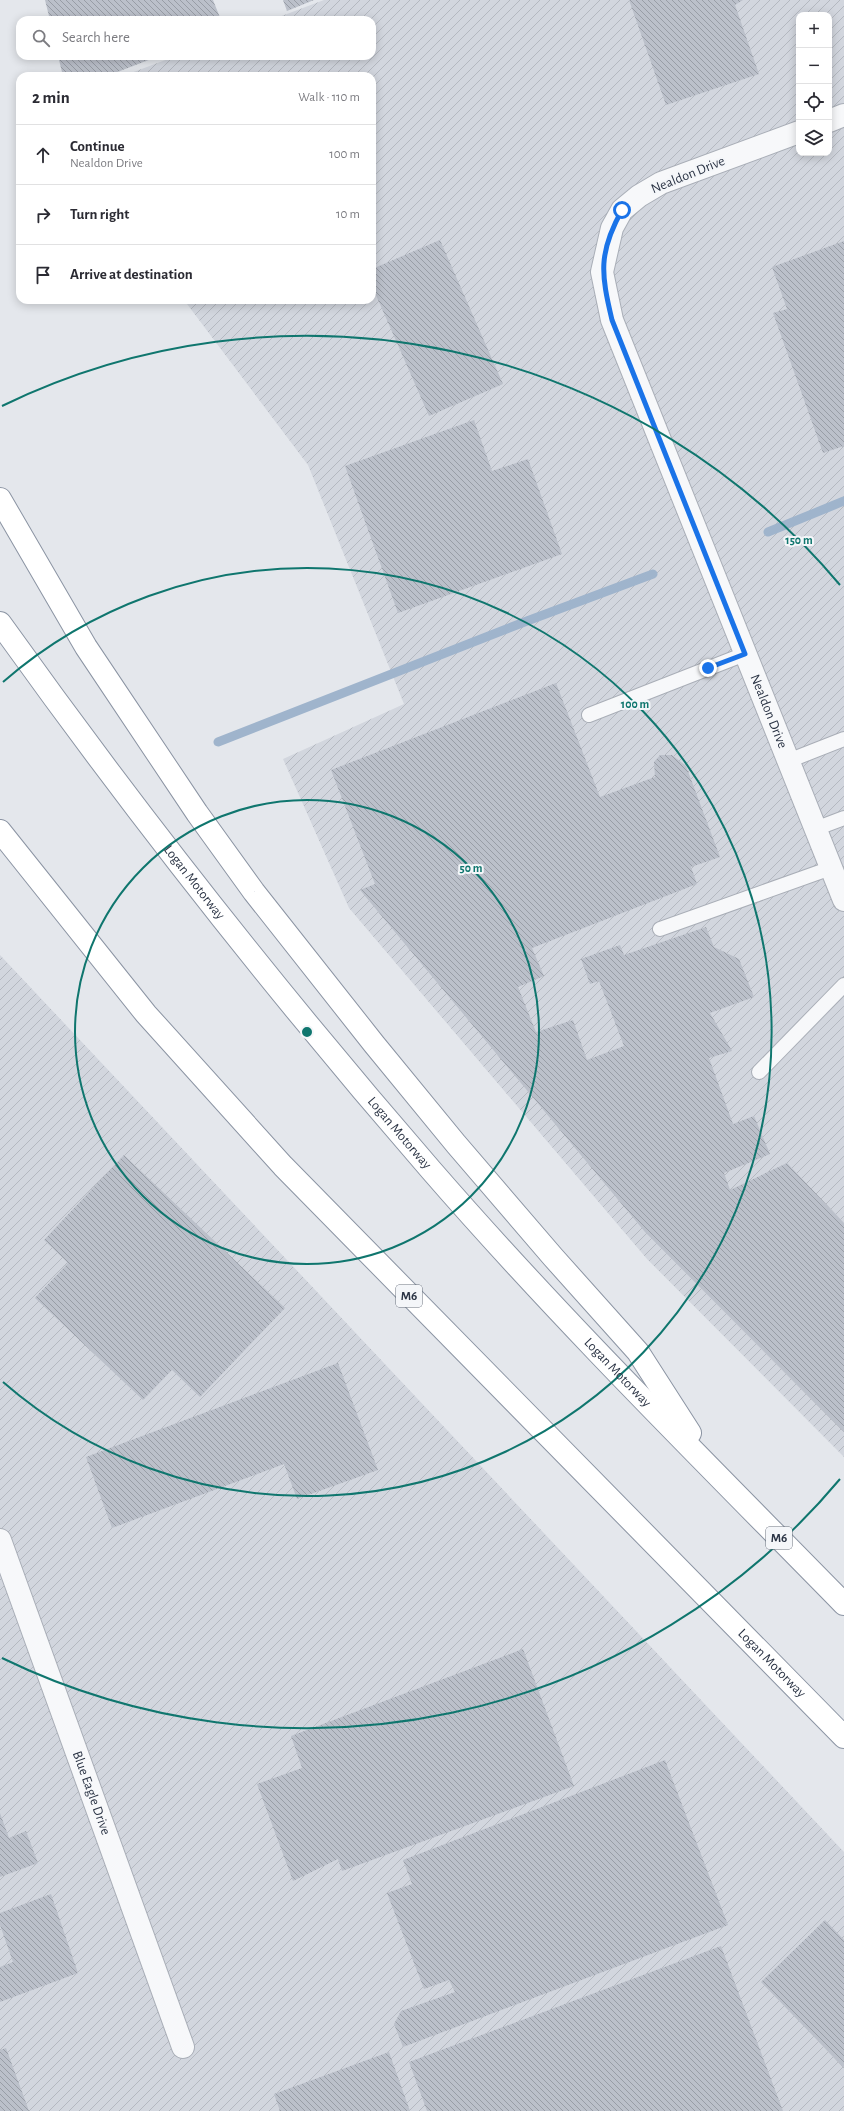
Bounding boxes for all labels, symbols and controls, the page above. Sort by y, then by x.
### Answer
map controls [796,12,832,156]
button: + [796,12,832,48]
search box [16,16,376,60]
icon: search [30,27,52,49]
text: Search here [62,30,130,45]
button: − [796,48,832,84]
button: locate [796,84,832,120]
text: 2 min [32,89,70,106]
text: Walk · 110 m [298,91,360,104]
button: layers [796,120,832,156]
text: Continue [70,139,125,154]
icon: ahead [32,144,54,166]
text: 100 m [329,148,360,161]
street label: Nealdon Drive [649,154,727,196]
text: Nealdon Drive [70,157,143,170]
route start [613,201,631,219]
icon: right [32,204,54,226]
text: Turn right [70,207,129,222]
text: 10 m [336,208,360,221]
icon: arrive [32,264,54,286]
text: Arrive at destination [70,267,193,282]
text: 150 m [785,534,813,546]
route end [699,659,717,677]
street label: Nealdon Drive [748,672,790,750]
text: 100 m [621,698,649,710]
street label: Logan Motorway [161,843,227,922]
text: 50 m [460,862,483,874]
centre of rings [300,1025,314,1039]
street label: Logan Motorway [365,1094,434,1172]
road number: M6 [396,1285,422,1307]
street label: Logan Motorway [581,1335,654,1410]
road number: M6 [766,1527,792,1549]
street label: Logan Motorway [735,1626,808,1700]
street label: Blue Eagle Drive [70,1749,113,1837]

